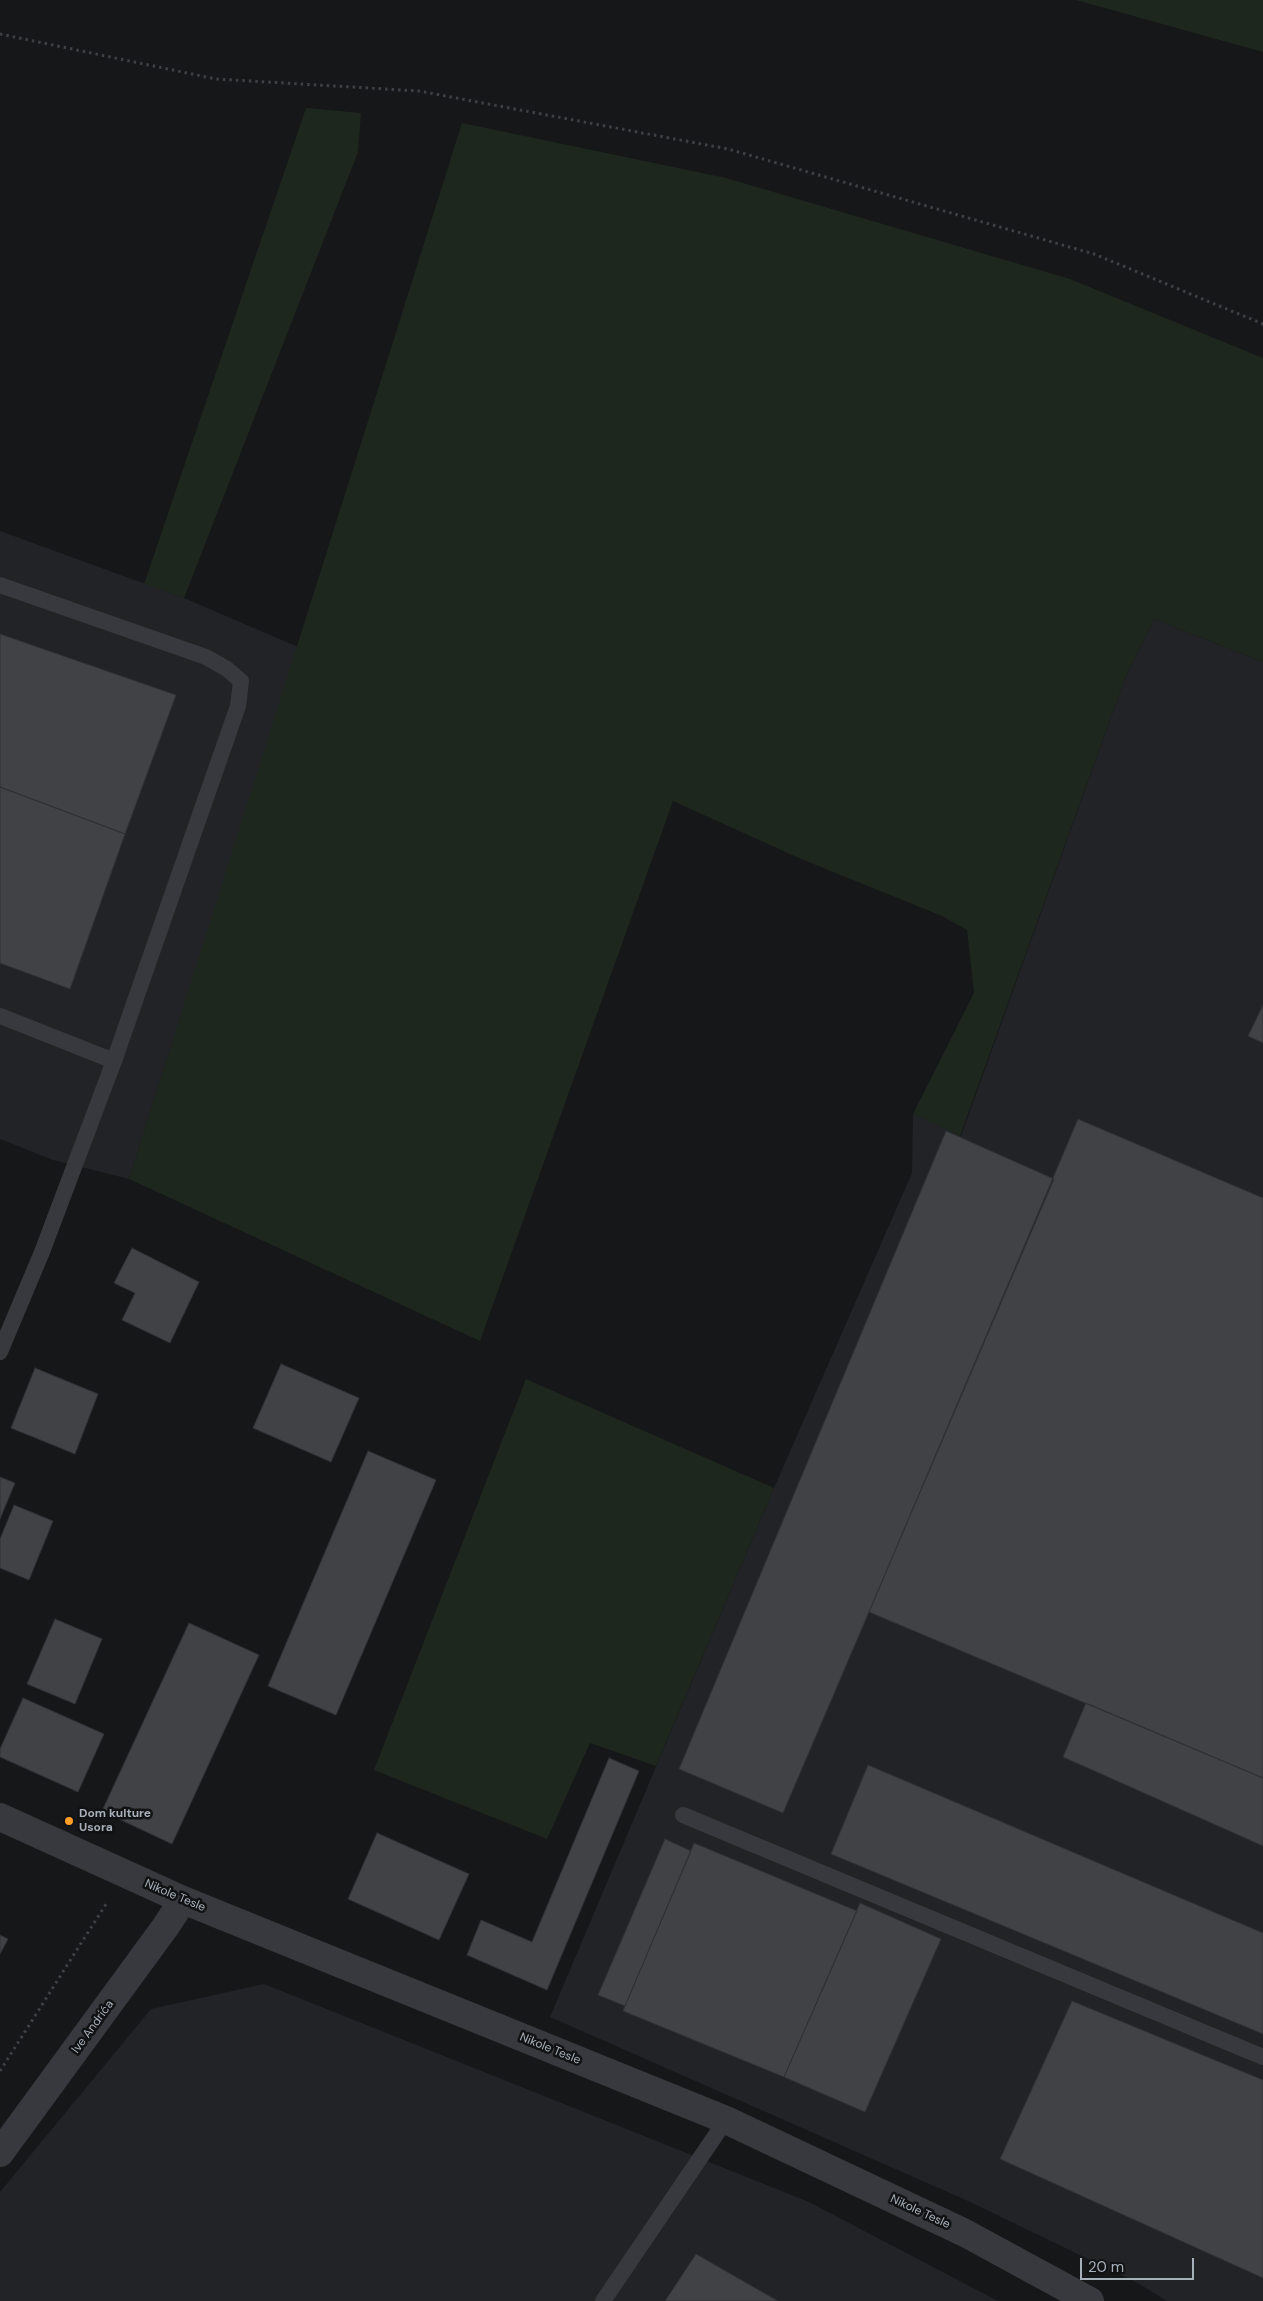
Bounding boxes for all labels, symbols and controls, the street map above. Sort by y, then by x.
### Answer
place label: Dom kulture Usora [79,1807,151,1835]
marker: Dom kulture Usora [63,1815,75,1827]
street label: Nikole Tesle [142,1877,208,1915]
street label: Ive Andrića [69,1998,117,2056]
street label: Nikole Tesle [517,2030,583,2068]
street label: Nikole Tesle [888,2192,952,2232]
scale bar [1083,2248,1197,2280]
text: 20 m [1088,2257,1124,2277]

